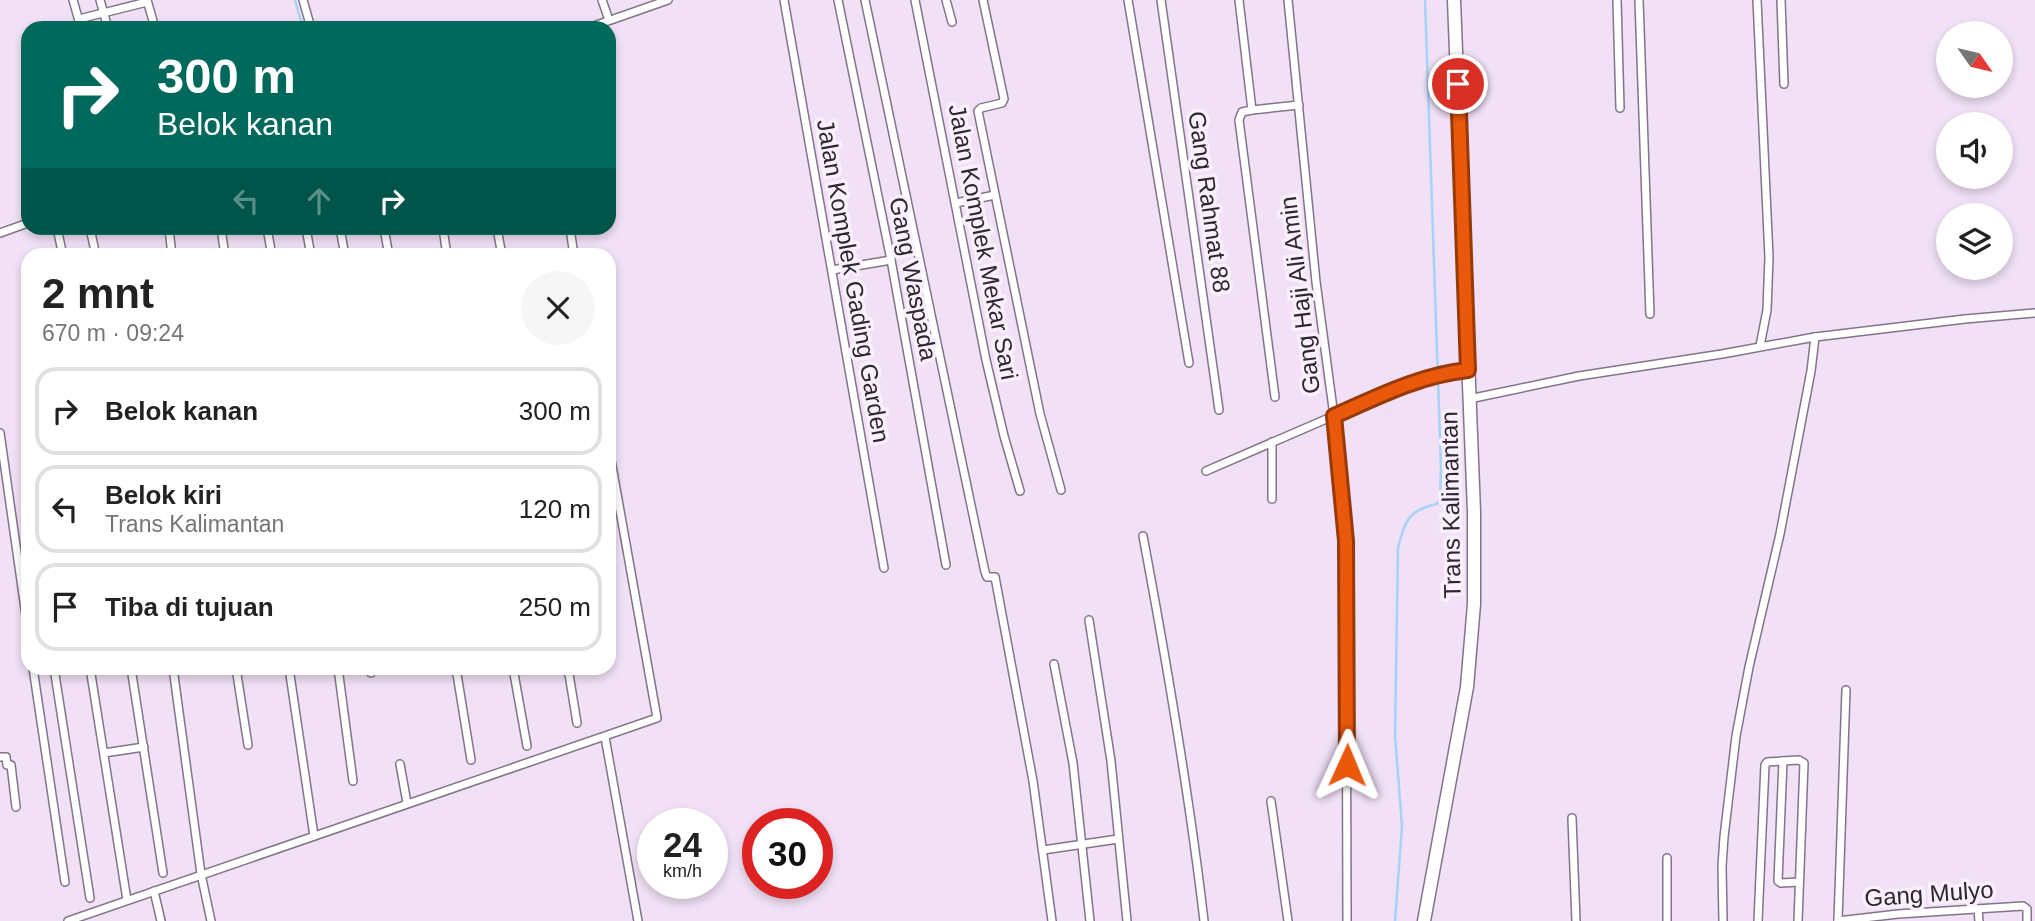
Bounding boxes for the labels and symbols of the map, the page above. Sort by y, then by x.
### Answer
north arrow [1936,21,2012,98]
pin [1428,54,1488,114]
street label: Jalan Komplek Mekar Sari [944,102,1023,382]
street label: Gang Rahmat 88 [1183,110,1236,294]
street label: Jalan Komplek Gading Garden [812,117,895,445]
street label: Gang Waspada [884,195,943,364]
street label: Gang Haji Ali Amin [1274,195,1325,395]
street label: Trans Kalimantan [1435,411,1466,599]
position arrow [1310,728,1384,802]
speed limit sign: 30 [742,808,833,899]
street label: Gang Mulyo [1863,876,1994,911]

